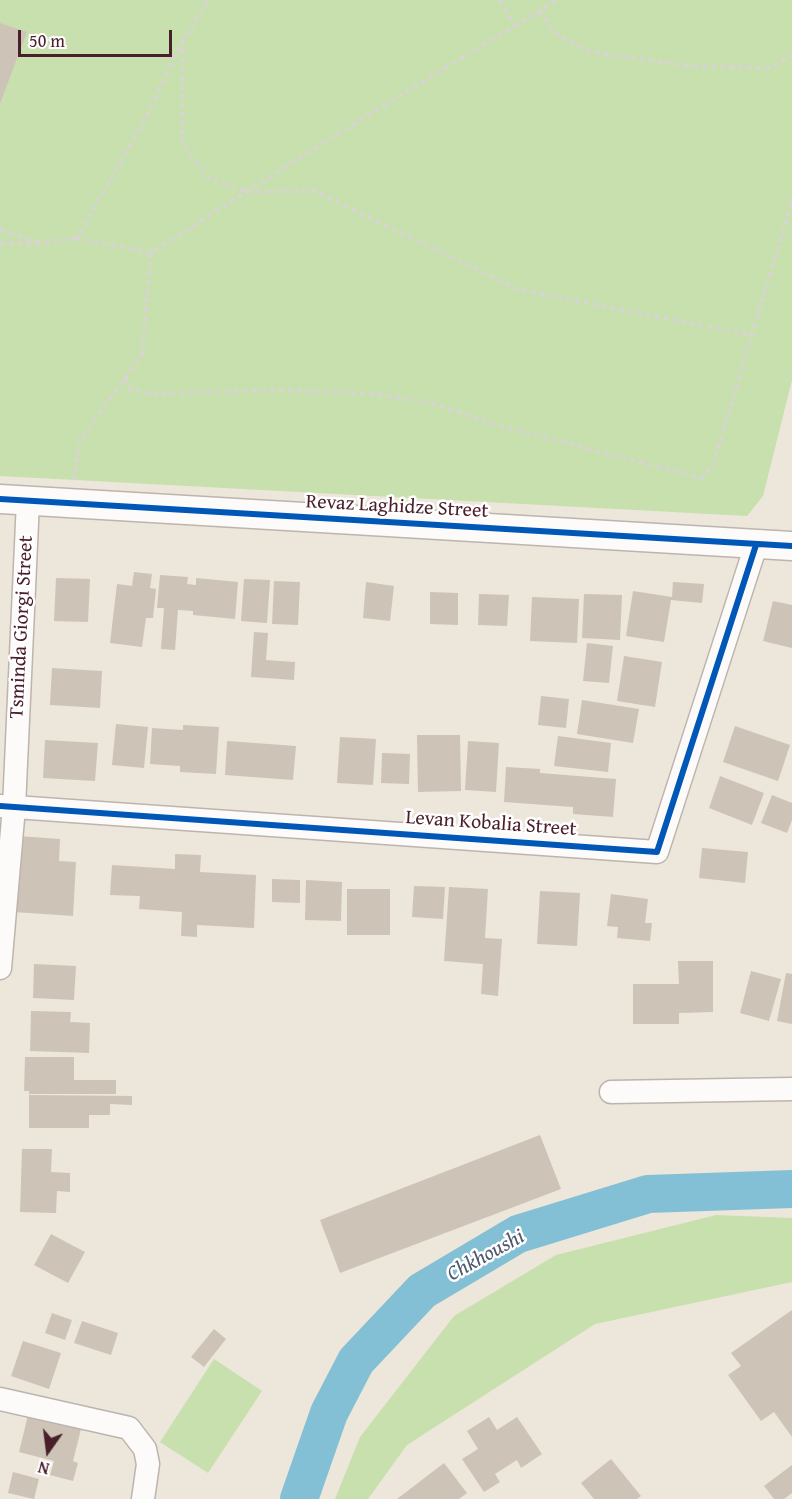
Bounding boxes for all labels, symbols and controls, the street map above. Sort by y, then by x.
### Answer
scale bar [21,18,176,56]
text: 50 m [29,27,65,54]
street label: Revaz Laghidze Street [305,490,489,524]
street label: Tsminda Giorgi Street [5,535,39,719]
street label: Levan Kobalia Street [405,806,577,842]
water label: Chkhoushi [443,1225,529,1287]
north arrow [18,1421,78,1481]
text: N [36,1456,52,1481]

